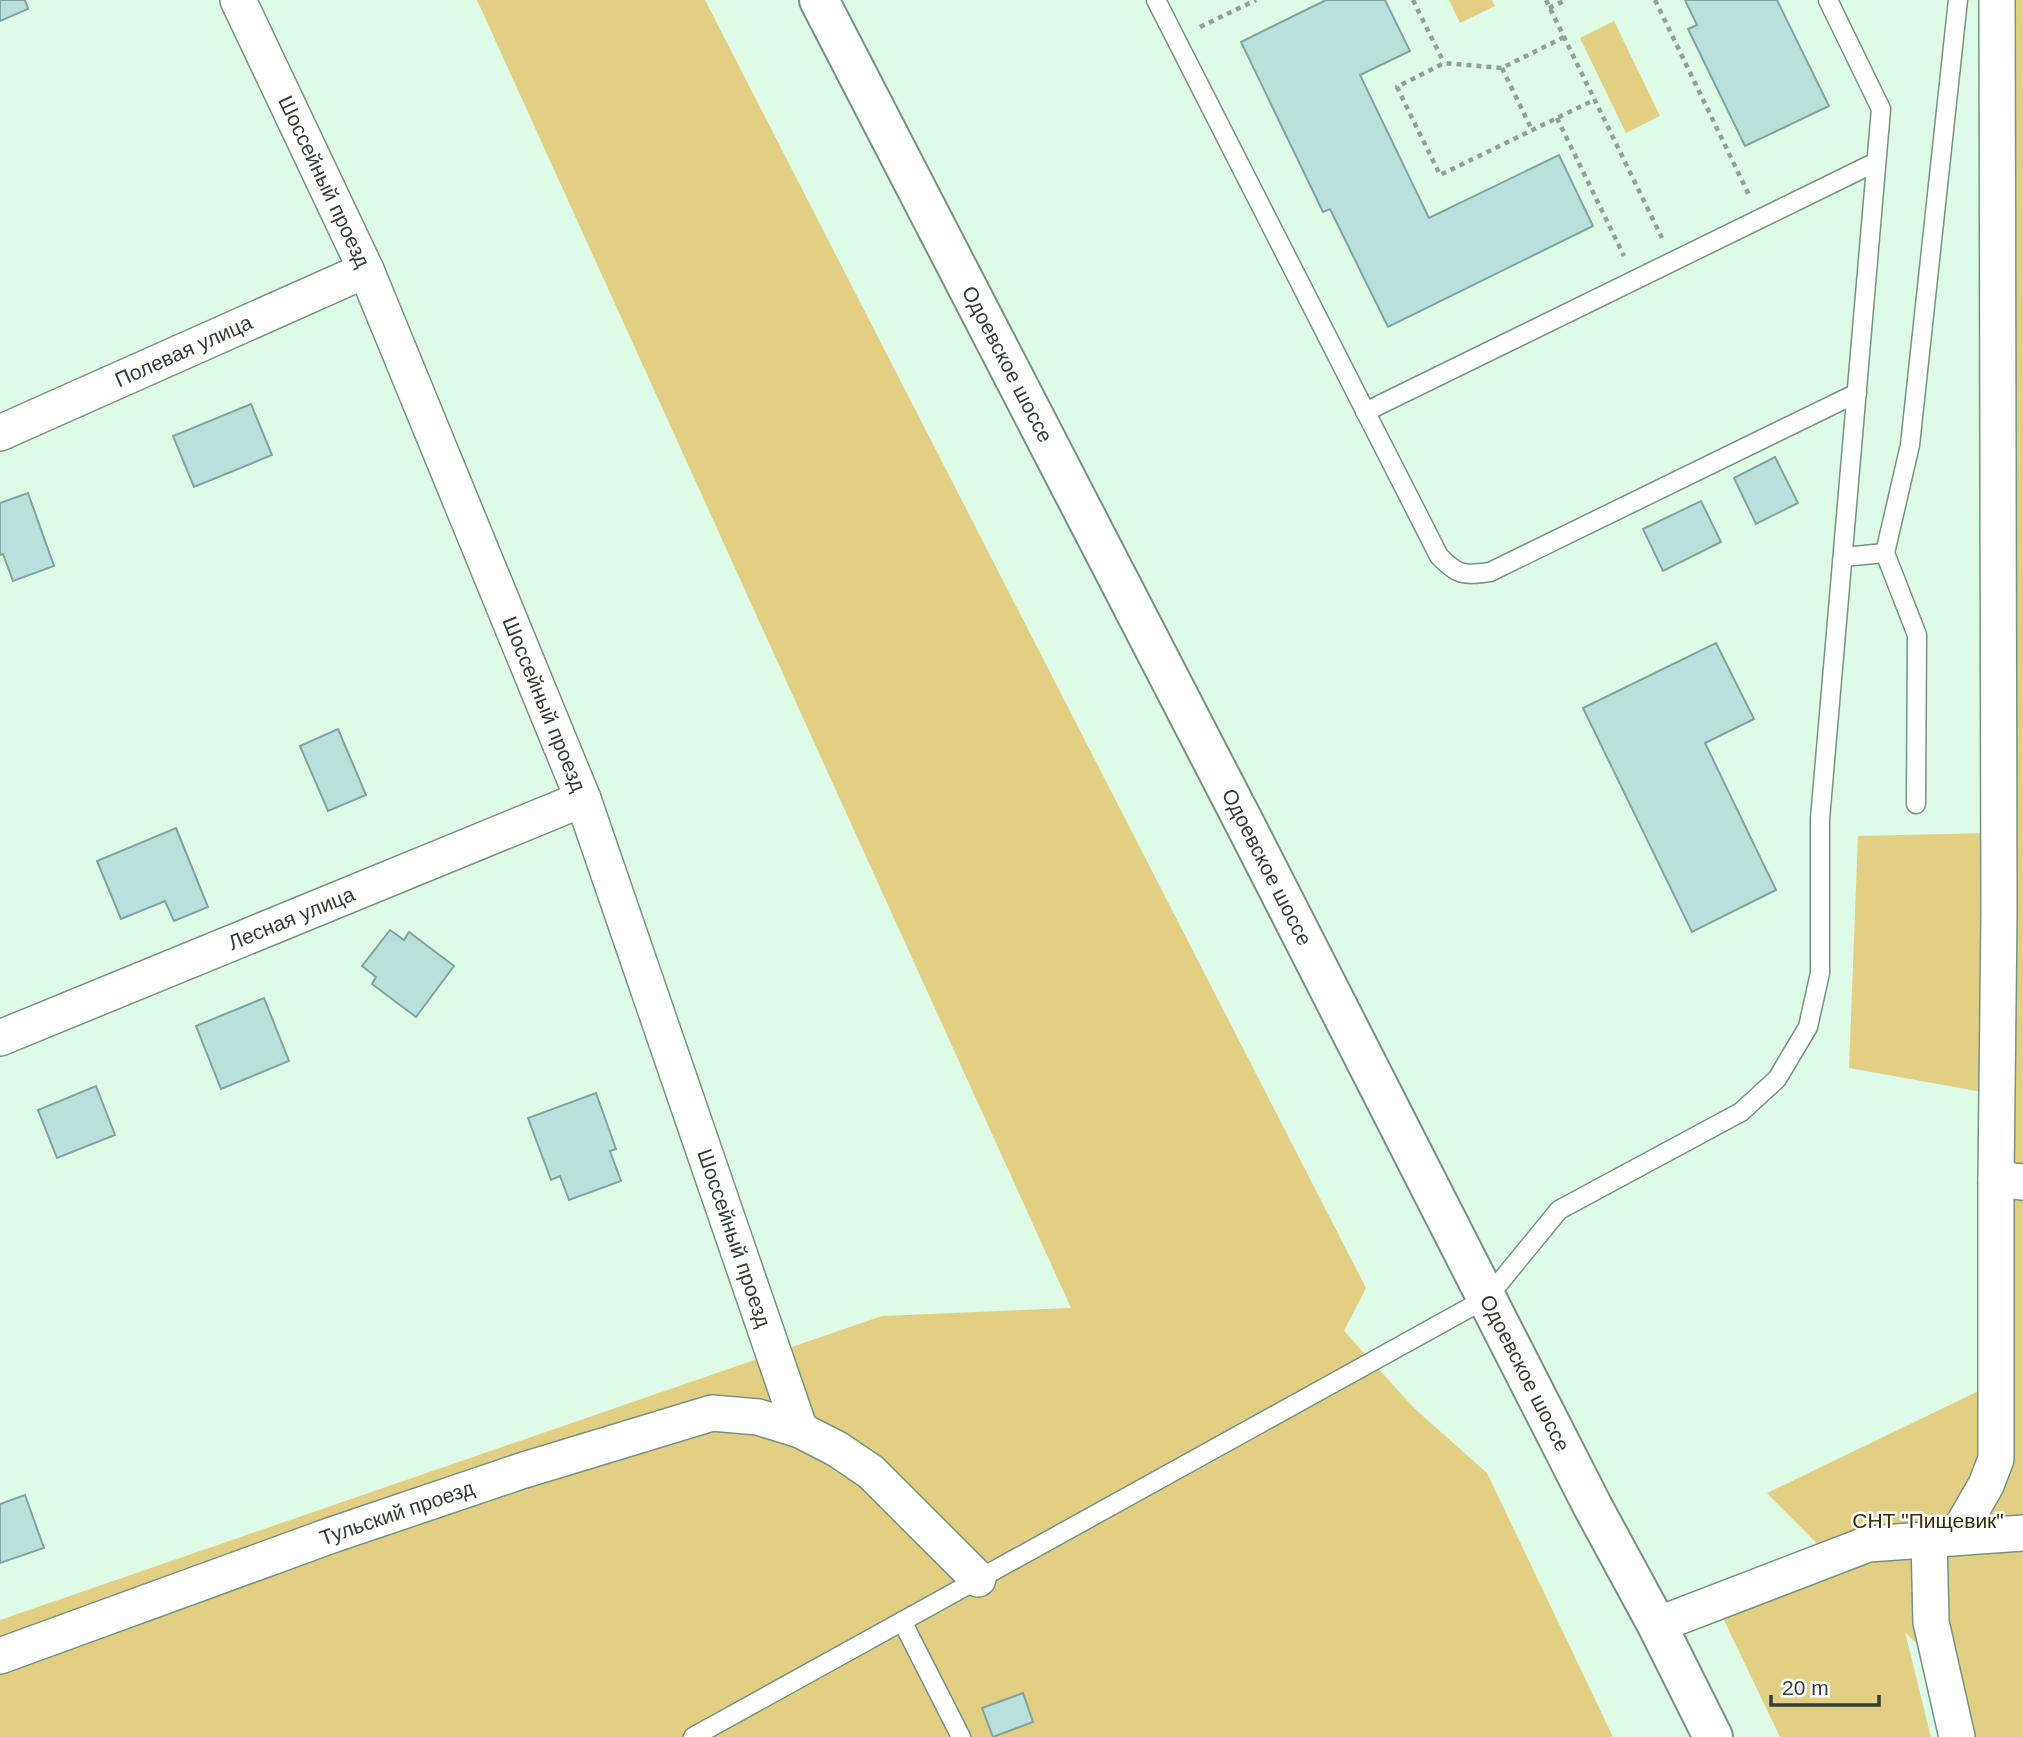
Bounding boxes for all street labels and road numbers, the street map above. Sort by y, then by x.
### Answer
street label: Шоссейный проезд [274,92,375,271]
street label: Одоевское шоссе [958,282,1058,446]
street label: Полевая улица [111,310,256,391]
street label: Шоссейный проезд [498,613,591,795]
street label: Одоевское шоссе [1218,785,1317,949]
street label: Лесная улица [225,882,358,954]
street label: Шоссейный проезд [693,1146,776,1330]
street label: Одоевское шоссе [1476,1291,1575,1455]
street label: Тульский проезд [317,1476,477,1549]

